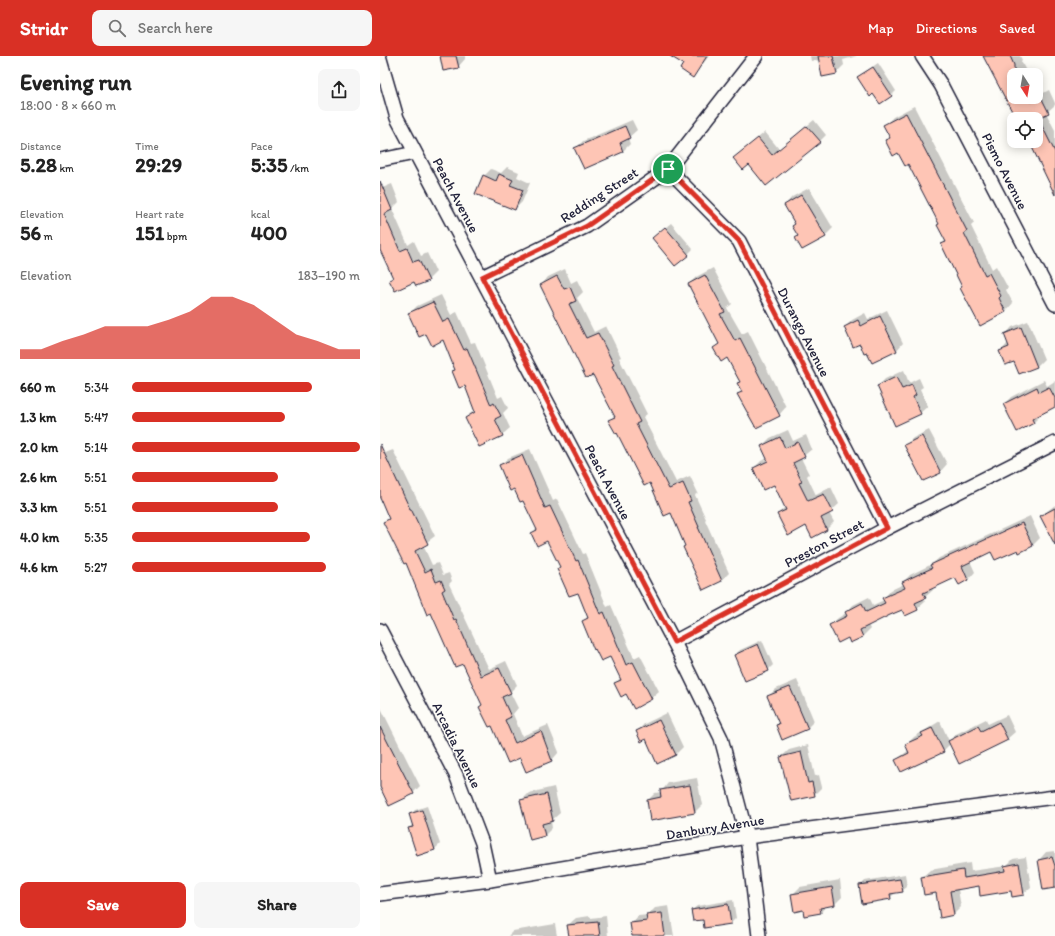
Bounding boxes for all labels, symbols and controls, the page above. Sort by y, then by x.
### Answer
search box [92,10,372,46]
text: Stridr [20,17,68,40]
icon: search [106,17,128,39]
text: Search here [138,19,213,37]
text: Map [868,20,894,37]
text: Directions [916,20,977,37]
text: Saved [999,20,1035,37]
north arrow [1007,68,1043,104]
map controls [1007,68,1043,148]
text: Evening run [20,69,132,96]
button: share [318,69,360,111]
text: 18:00 · 8 × 660 m [20,98,116,113]
button: locate [1007,112,1043,148]
street label: Pismo Avenue [978,130,1031,213]
text: Distance [20,140,61,153]
text: Time [135,140,159,153]
text: Pace [251,140,273,153]
pin [651,152,685,186]
text: 5.28 [20,153,57,177]
text: 29:29 [135,153,182,177]
text: 5:35 [251,153,287,177]
street label: Peach Avenue [429,155,483,236]
icon: arrive [657,158,679,180]
text: km [57,162,74,175]
text: /km [287,162,309,175]
street label: Redding Street [557,164,641,227]
text: Elevation [20,208,64,221]
text: Heart rate [135,208,184,221]
text: kcal [251,208,270,221]
text: 56 [20,221,41,245]
text: 151 [135,221,164,245]
text: 400 [251,221,287,245]
text: m [41,230,53,243]
text: bpm [164,230,187,243]
text: Elevation [20,268,72,283]
text: 183–190 m [298,268,360,283]
street label: Durango Avenue [774,285,834,380]
text: 660 m [20,380,56,395]
text: 5:34 [84,380,109,395]
text: 1.3 km [20,410,56,425]
text: 5:47 [84,410,108,425]
text: 2.0 km [20,440,58,455]
text: 5:14 [84,440,108,455]
street label: Peach Avenue [581,442,635,523]
text: 2.6 km [20,470,57,485]
text: 5:51 [84,470,107,485]
text: 3.3 km [20,500,57,515]
text: 5:51 [84,500,107,515]
street label: Preston Street [782,515,867,571]
text: 4.0 km [20,530,59,545]
text: 5:35 [84,530,108,545]
text: 4.6 km [20,560,58,575]
text: 5:27 [84,560,107,575]
street label: Arcadia Avenue [428,699,485,791]
street label: Danbury Avenue [665,811,766,844]
button: Save [20,882,186,928]
button: Share [194,882,360,928]

